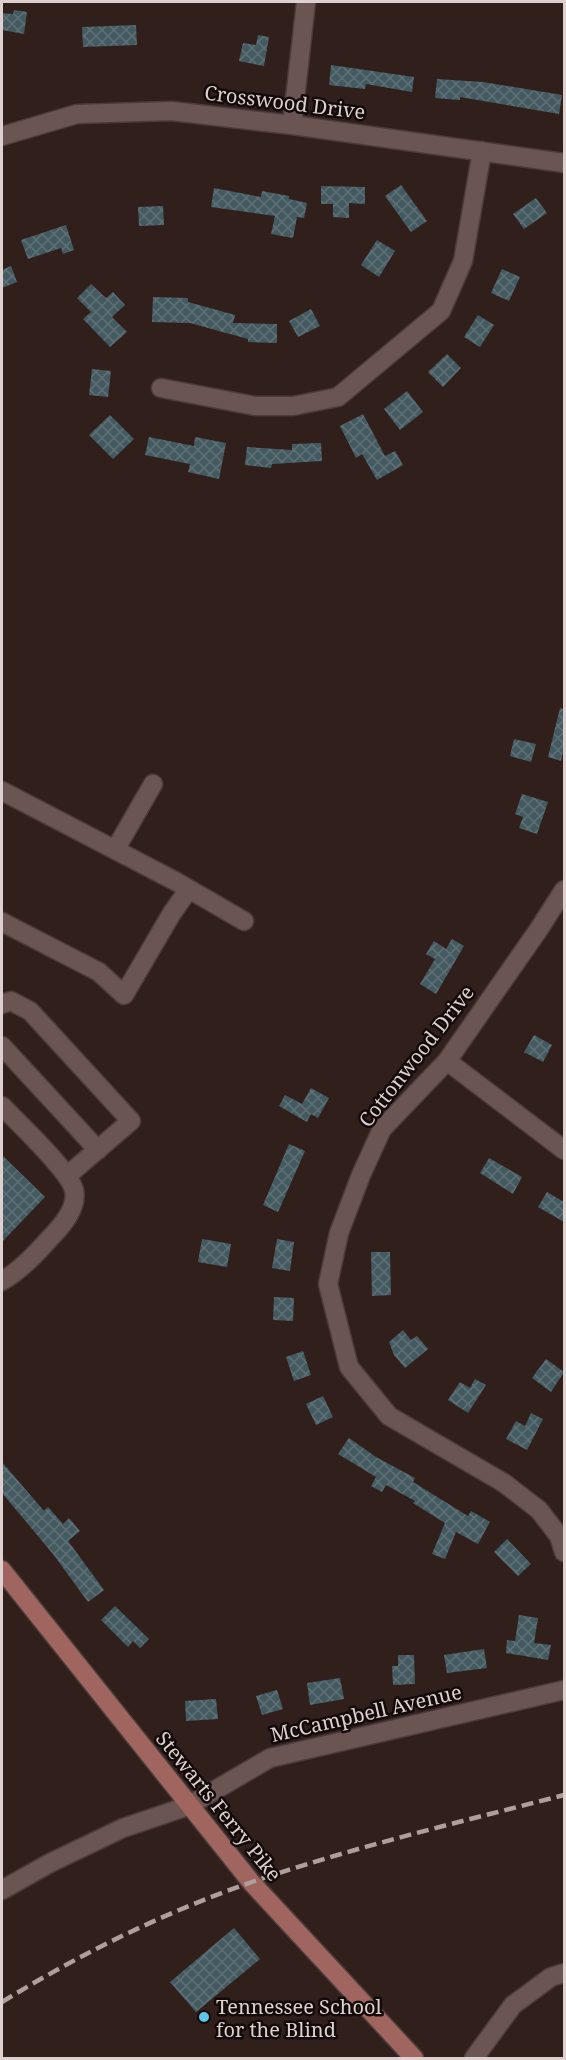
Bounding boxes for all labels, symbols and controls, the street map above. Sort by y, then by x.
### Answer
street label: Crosswood Drive [203,79,367,125]
street label: Cottonwood Drive [352,980,480,1132]
street label: McCampbell Avenue [268,1678,464,1748]
street label: Stewarts Ferry Pike [150,1725,288,1887]
place label: Tennessee School for the Blind [216,1993,382,2043]
marker: Tennessee School for the Blind [197,2010,211,2024]

